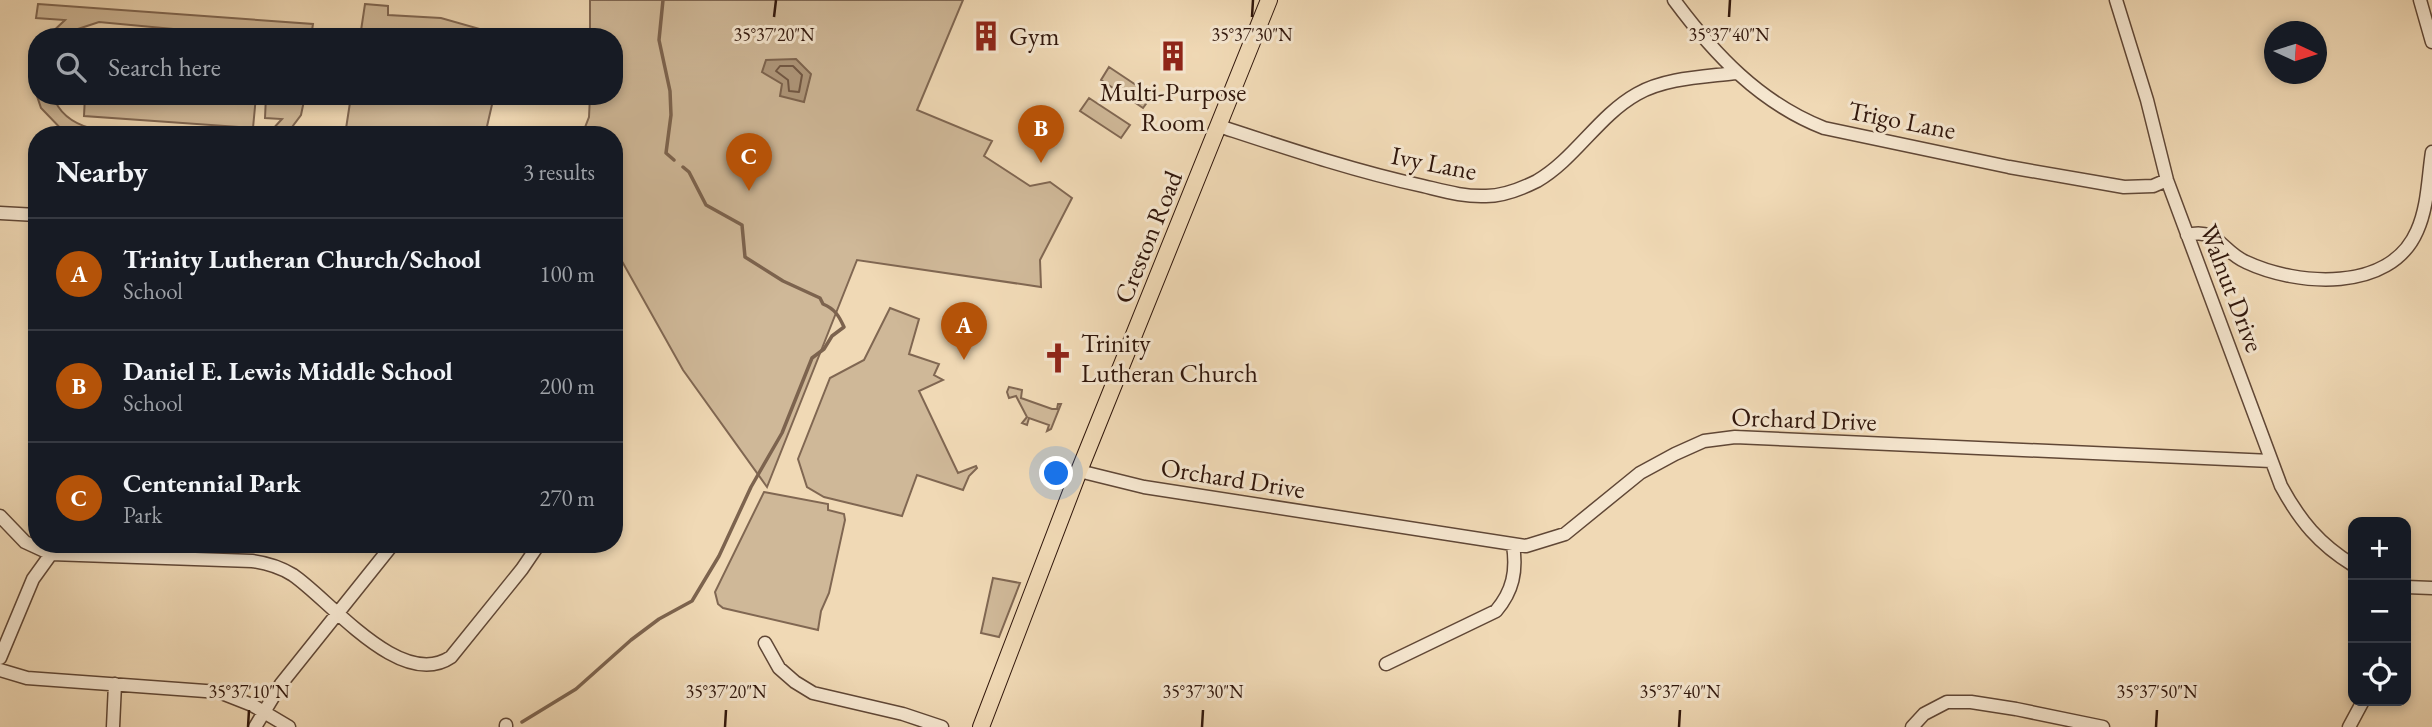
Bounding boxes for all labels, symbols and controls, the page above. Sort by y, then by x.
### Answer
building icon: Gym [969,19,1003,53]
place label: Gym [1009,19,1060,53]
north arrow [2264,21,2327,84]
text: 35°37'20"N [734,23,815,46]
text: 35°37'30"N [1212,23,1293,46]
text: 35°37'40"N [1689,23,1770,46]
search box [28,28,623,105]
building icon: Multi-Purpose Room [1156,39,1190,73]
icon: search [52,48,90,86]
text: Search here [108,50,221,84]
place label: Multi-Purpose Room [1100,75,1246,139]
street label: Trigo Lane [1845,93,1959,147]
pin: B [1018,105,1064,163]
pin: C [726,133,772,191]
street label: Ivy Lane [1388,138,1480,188]
text: Nearby [56,152,148,191]
text: 3 results [523,157,595,187]
street label: Creston Road [1106,165,1190,308]
street label: Walnut Drive [2192,219,2272,357]
text: Trinity Lutheran Church/School [123,242,481,276]
text: A [71,259,87,289]
text: 100 m [539,259,595,289]
text: School [123,276,183,306]
pin: A [941,302,987,360]
place label: Trinity Lutheran Church [1081,326,1258,390]
church icon: Trinity Lutheran Church [1041,341,1075,375]
text: Daniel E. Lewis Middle School [123,354,453,388]
text: B [72,371,86,401]
text: 200 m [539,371,595,401]
text: School [123,388,183,418]
street label: Orchard Drive [1731,399,1877,439]
street label: Orchard Drive [1159,450,1307,506]
your location [1039,456,1073,490]
text: Centennial Park [123,466,301,500]
text: C [71,483,87,513]
text: 270 m [539,483,595,513]
text: Park [123,500,162,530]
map controls [2348,517,2411,706]
button: + [2348,517,2411,580]
button: − [2348,580,2411,643]
button: locate [2348,643,2411,706]
text: 35°37'10"N [209,680,290,703]
text: 35°37'20"N [686,680,767,703]
text: 35°37'30"N [1163,680,1244,703]
text: 35°37'40"N [1640,680,1721,703]
text: 35°37'50"N [2117,680,2198,703]

